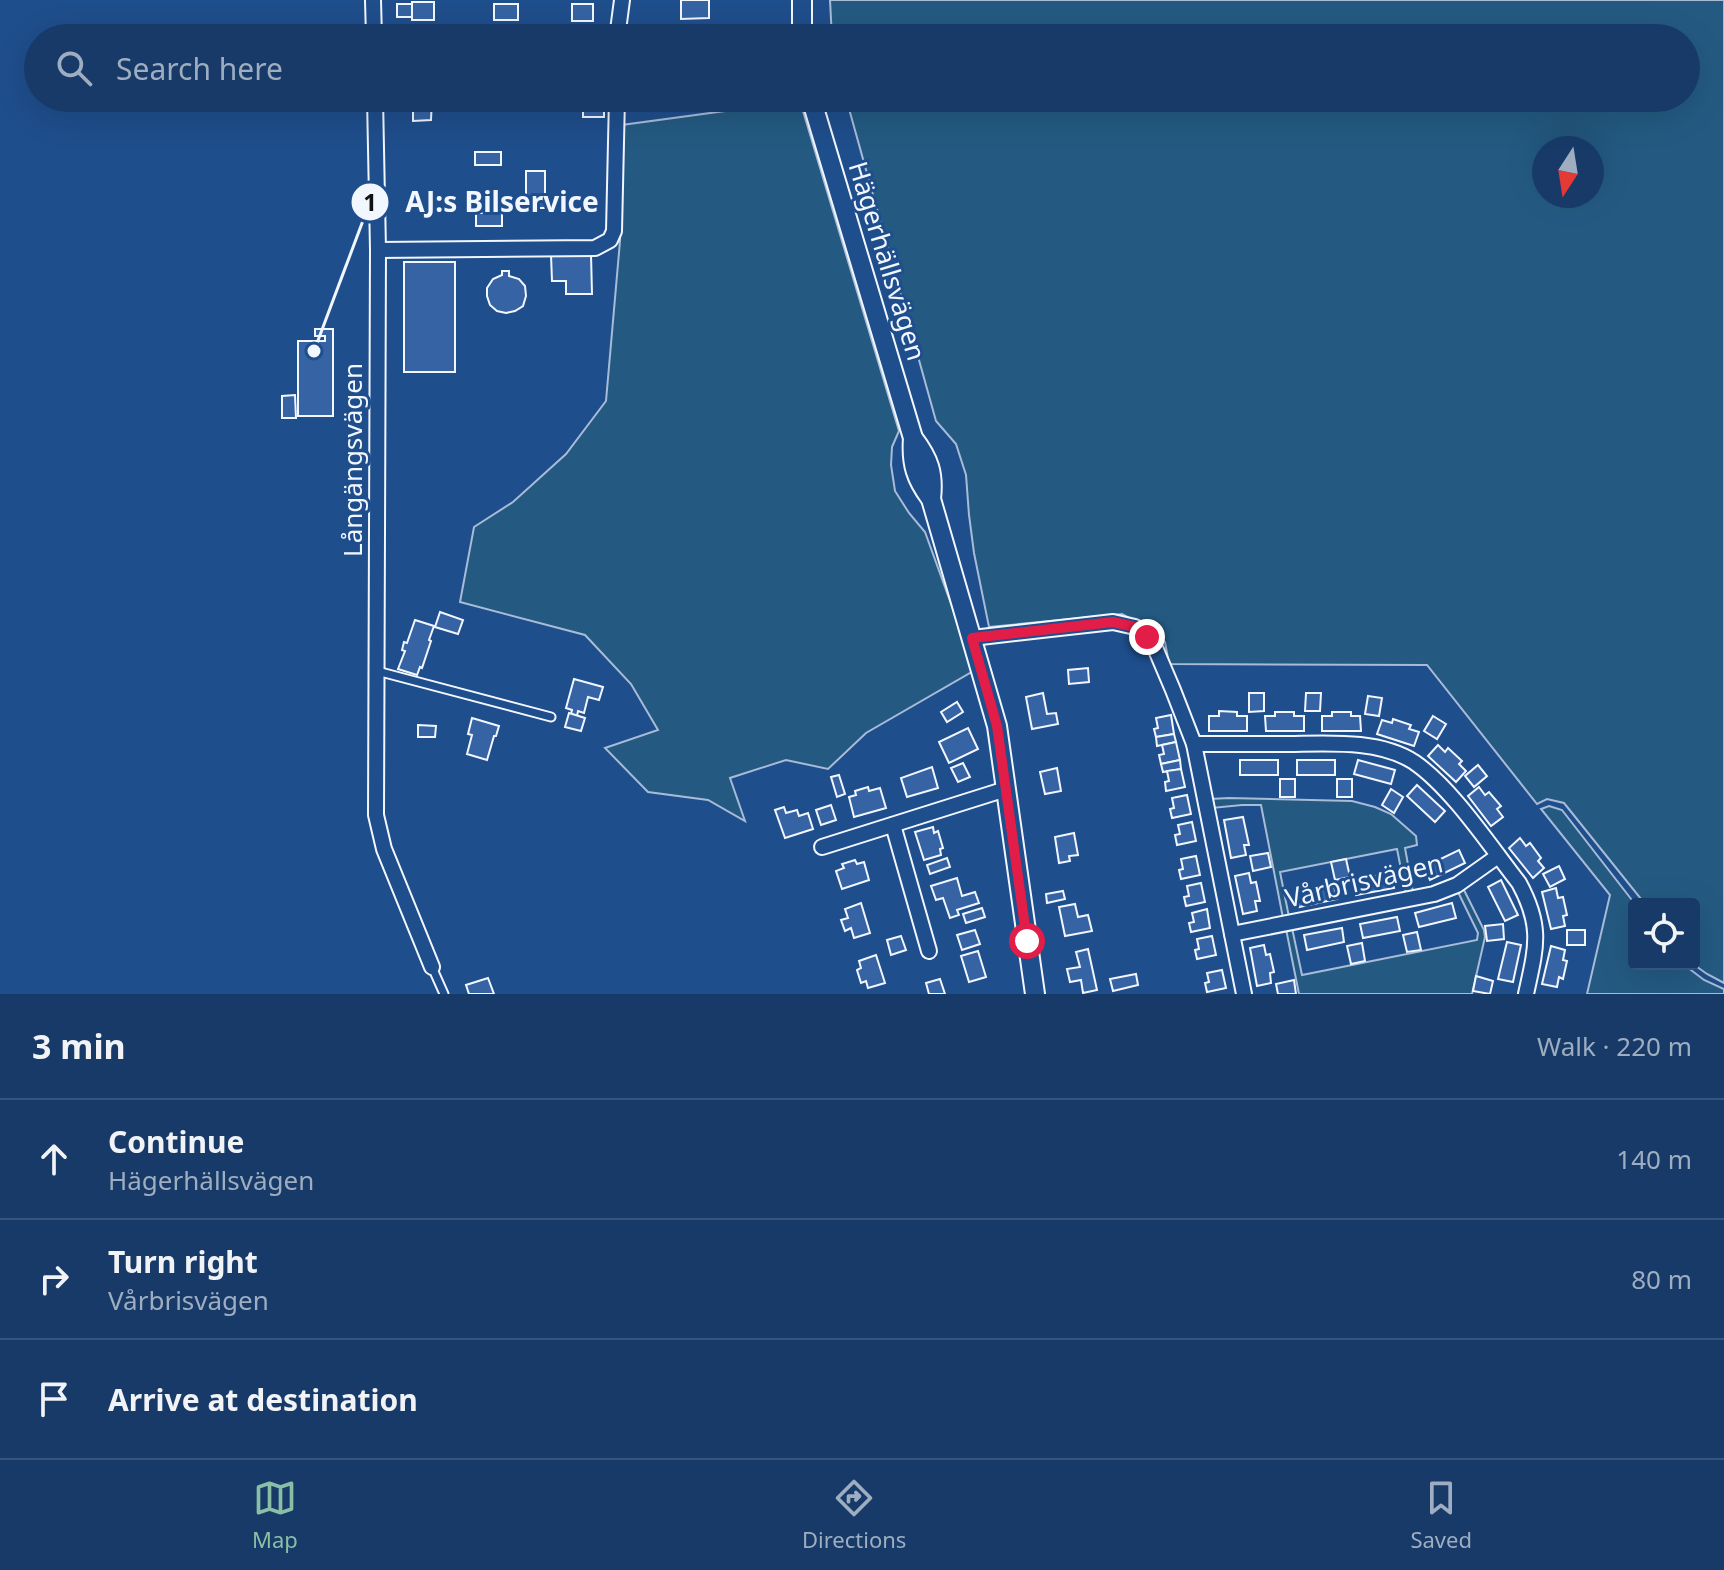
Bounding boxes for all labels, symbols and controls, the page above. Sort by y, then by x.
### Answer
search box [24,24,1700,112]
icon: search [52,46,96,90]
text: Search here [116,48,283,89]
north arrow [1532,136,1604,208]
street label: Hägerhällsvägen [841,157,935,365]
callout: AJ:s Bilservice [350,176,615,228]
text: AJ:s Bilservice [405,182,599,220]
text: 1 [363,185,377,218]
street label: Långängsvägen [334,363,370,557]
route end [1129,619,1165,655]
street label: Vårbrisvägen [1281,844,1446,916]
map controls [1628,898,1700,970]
button: locate [1628,898,1700,970]
route start [1009,923,1045,959]
text: 3 min [32,1023,126,1069]
text: Walk · 220 m [1537,1028,1692,1064]
text: Continue [108,1121,244,1162]
icon: ahead [32,1137,76,1181]
text: 140 m [1616,1141,1692,1177]
text: Hägerhällsvägen [108,1162,314,1198]
text: Turn right [108,1241,258,1282]
icon: right [32,1257,76,1301]
text: 80 m [1631,1261,1692,1297]
text: Vårbrisvägen [108,1282,269,1318]
icon: arrive [32,1377,76,1421]
text: Arrive at destination [108,1379,418,1420]
tab: Map [252,1476,298,1554]
tab: Directions [802,1476,906,1554]
tab: Saved [1410,1476,1472,1554]

